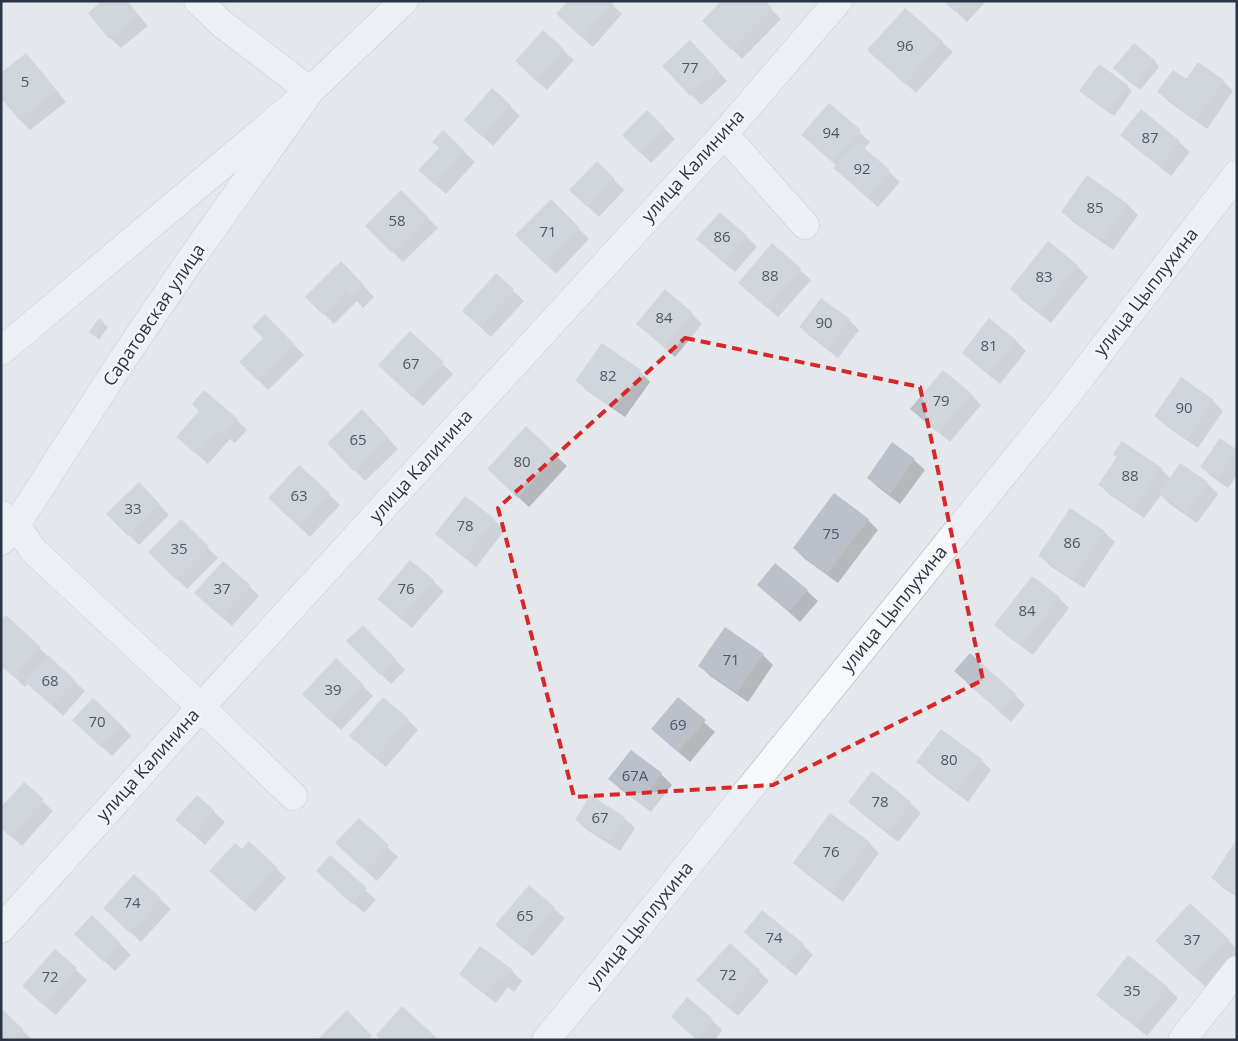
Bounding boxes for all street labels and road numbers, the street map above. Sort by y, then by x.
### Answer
street label: улица Калинина [635,104,749,227]
street label: улица Цыплухина [1088,222,1203,360]
street label: Саратовская улица [97,239,210,390]
street label: улица Калинина [363,404,477,527]
street label: улица Цыплухина [835,540,952,677]
street label: улица Калинина [90,703,204,826]
street label: улица Цыплухина [581,856,698,993]

